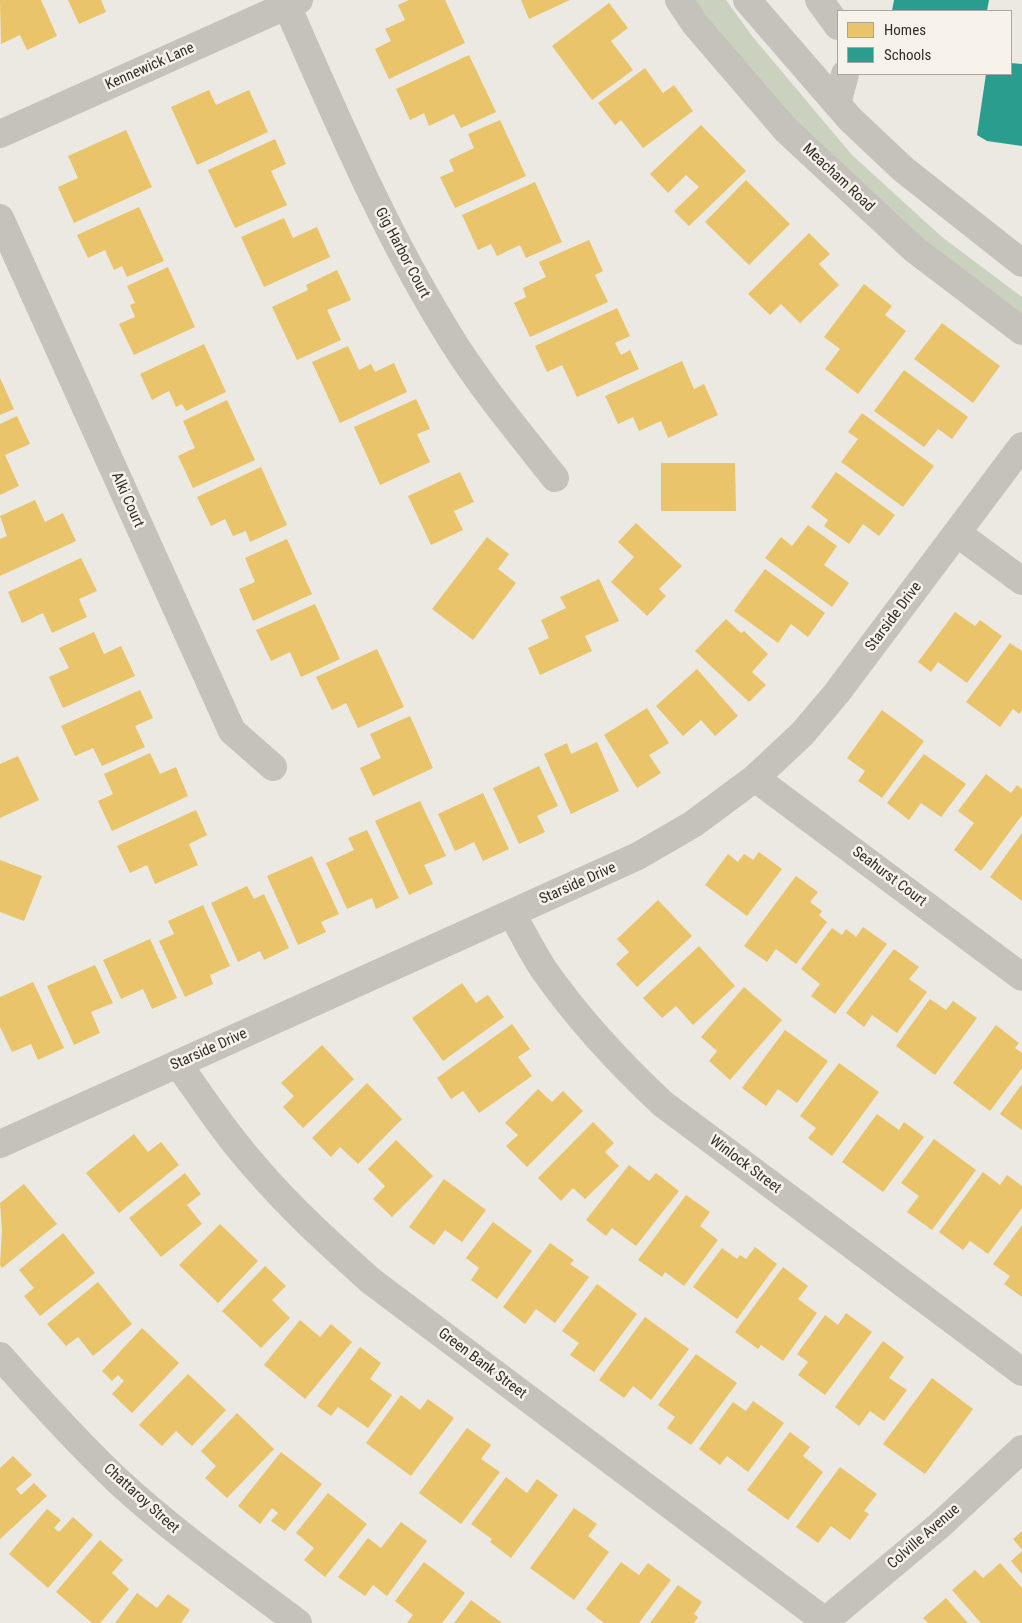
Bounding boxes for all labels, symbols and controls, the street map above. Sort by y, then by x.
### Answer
legend [837,10,1012,75]
text: Homes [884,21,926,39]
street label: Kennewick Lane [103,39,197,95]
text: Schools [884,46,931,64]
street label: Meacham Road [798,140,878,216]
street label: Gig Harbor Court [371,205,433,301]
street label: Alki Court [107,470,147,530]
street label: Starside Drive [862,579,926,655]
street label: Seahurst Court [848,843,930,911]
street label: Starside Drive [537,859,619,909]
street label: Starside Drive [168,1025,250,1075]
street label: Winlock Street [705,1132,785,1198]
street label: Green Bank Street [434,1325,530,1403]
street label: Chattaroy Street [99,1460,183,1538]
street label: Colville Avenue [884,1501,964,1573]

